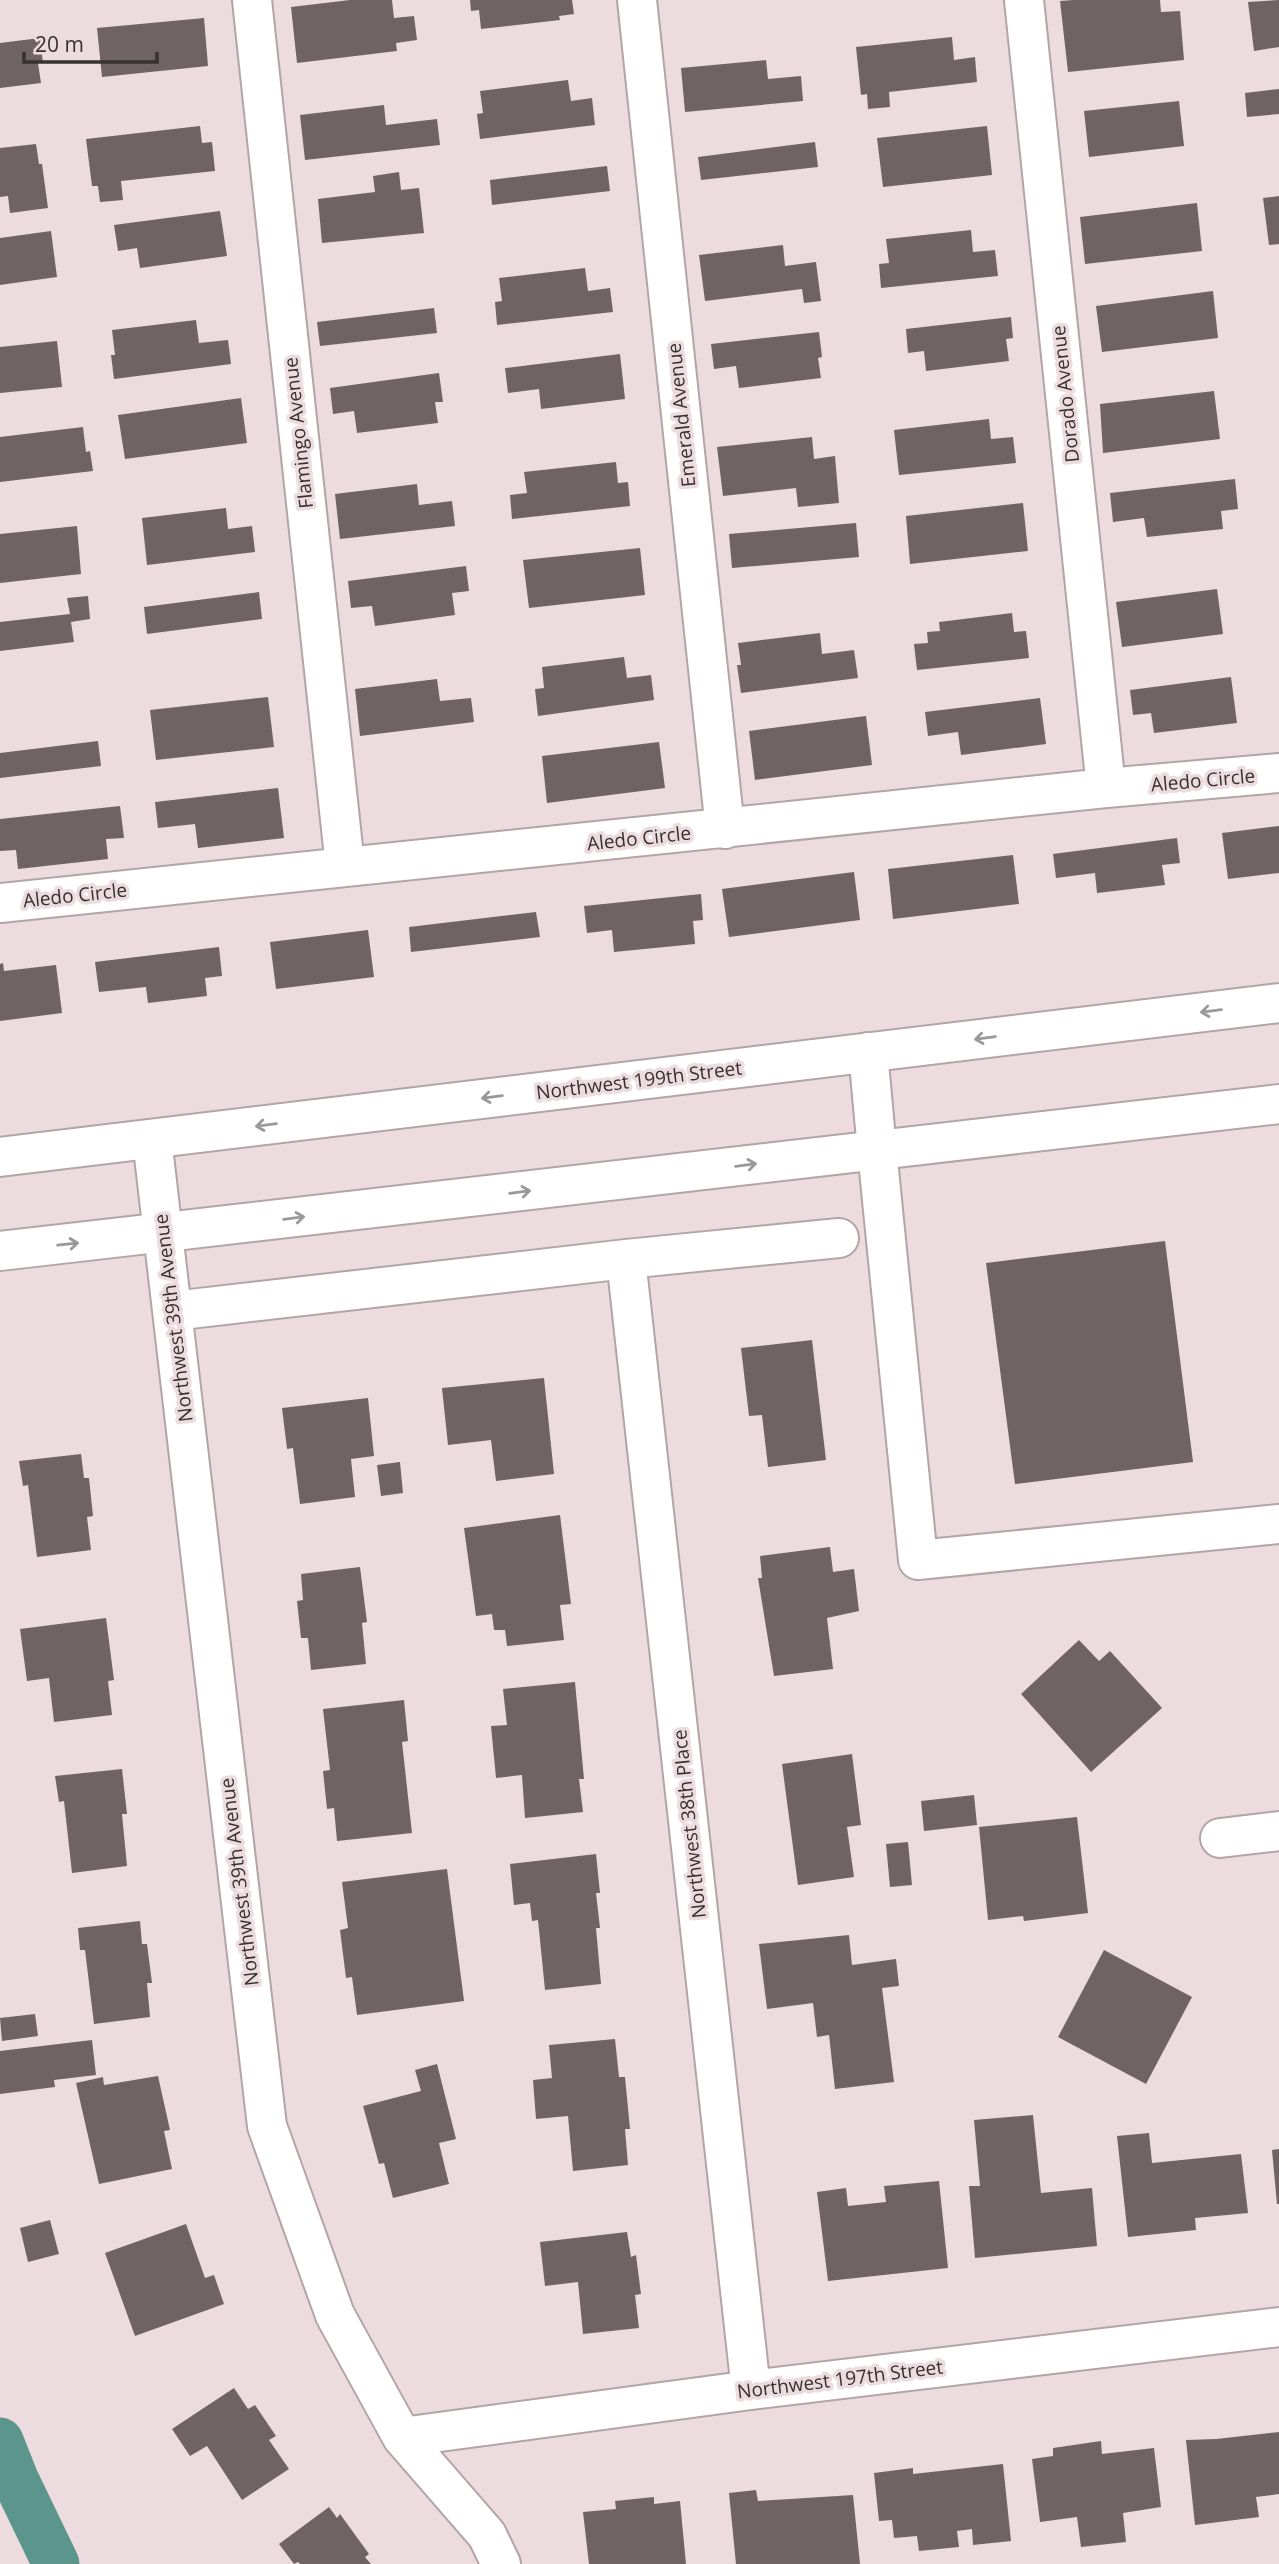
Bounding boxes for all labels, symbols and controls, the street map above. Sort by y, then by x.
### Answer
scale bar [24,21,158,65]
text: 20 m [35,30,84,58]
street label: Dorado Avenue [1045,324,1085,464]
street label: Emerald Avenue [661,342,701,488]
street label: Flamingo Avenue [277,356,319,510]
street label: Aledo Circle [1150,762,1256,798]
street label: Aledo Circle [586,820,692,856]
street label: Aledo Circle [22,877,128,913]
one-way arrow [1200,1004,1223,1017]
one-way arrow [975,1031,997,1044]
street label: Northwest 199th Street [535,1054,744,1106]
one-way arrow [481,1091,504,1104]
one-way arrow [255,1118,278,1131]
one-way arrow [734,1159,757,1172]
one-way arrow [508,1185,531,1198]
one-way arrow [282,1211,305,1224]
street label: Northwest 39th Avenue [147,1213,199,1423]
one-way arrow [56,1237,79,1250]
street label: Northwest 38th Place [666,1728,712,1920]
street label: Northwest 39th Avenue [213,1777,265,1987]
street label: Northwest 197th Street [736,2353,945,2405]

